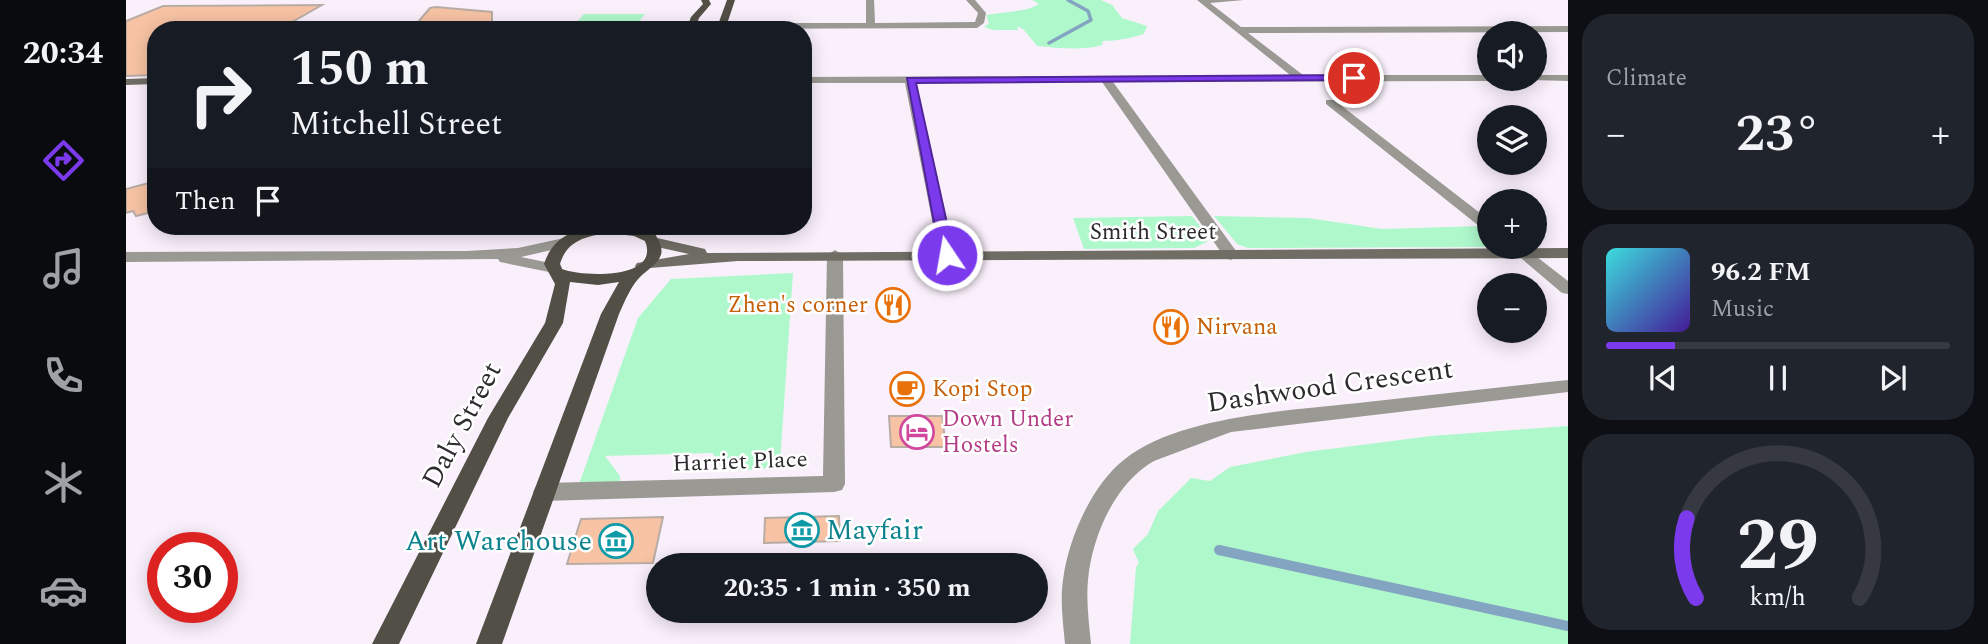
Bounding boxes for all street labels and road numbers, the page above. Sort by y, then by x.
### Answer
street label: Smith Street [1090,215,1216,250]
street label: Dashwood Crescent [1204,347,1456,425]
street label: Daly Street [411,354,513,496]
street label: Harriet Place [672,442,808,482]

